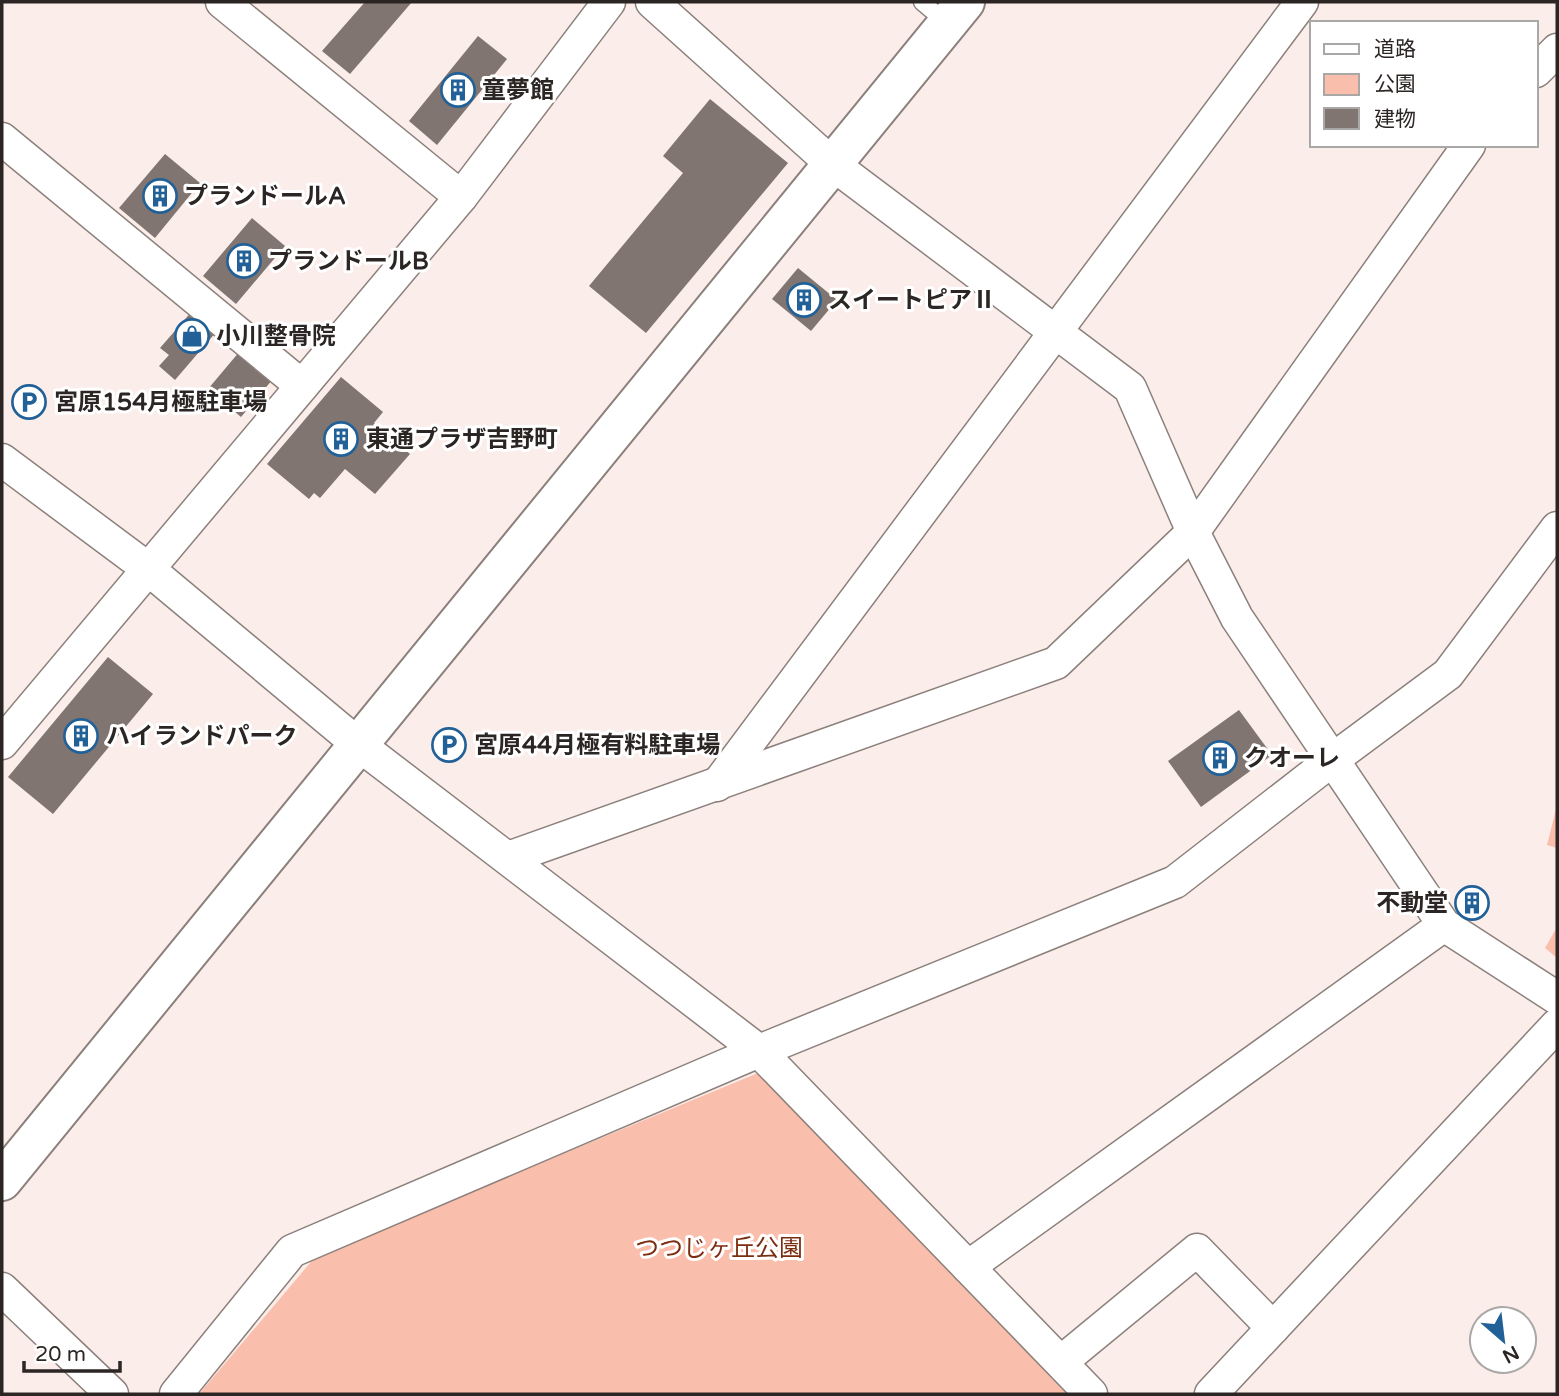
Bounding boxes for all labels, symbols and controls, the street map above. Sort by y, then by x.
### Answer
legend [1310,21,1538,147]
text: 道路 [1374,37,1416,62]
building icon: 童夢館 [439,71,477,109]
text: 公園 [1374,72,1416,97]
place label: 童夢館 [482,76,554,105]
text: 建物 [1374,107,1416,132]
building icon: プランドールA [141,177,179,215]
place label: プランドールA [184,182,346,211]
building icon: プランドールB [225,242,263,280]
place label: プランドールB [268,247,429,276]
building icon: スイートピアⅡ [785,281,823,319]
place label: スイートピアⅡ [828,286,996,315]
shop icon: 小川整骨院 [173,317,211,355]
place label: 小川整骨院 [216,322,336,351]
parking icon: 宮原154月極駐車場 [10,383,48,421]
place label: 宮原154月極駐車場 [54,388,267,417]
building icon: 東通プラザ吉野町 [322,420,360,458]
place label: 東通プラザ吉野町 [366,425,558,454]
building icon: ハイランドパーク [62,717,100,755]
place label: ハイランドパーク [106,722,298,751]
parking icon: 宮原44月極有料駐車場 [430,726,468,764]
place label: 宮原44月極有料駐車場 [474,731,720,760]
building icon: クオーレ [1201,739,1239,777]
place label: クオーレ [1244,744,1340,773]
building icon: 不動堂 [1453,884,1491,922]
place label: 不動堂 [1376,889,1448,918]
park label: つつじヶ丘公園 [635,1234,803,1263]
north arrow [1468,1305,1538,1375]
scale bar [24,1330,121,1374]
text: N [1499,1341,1522,1367]
text: 20 m [35,1342,86,1367]

